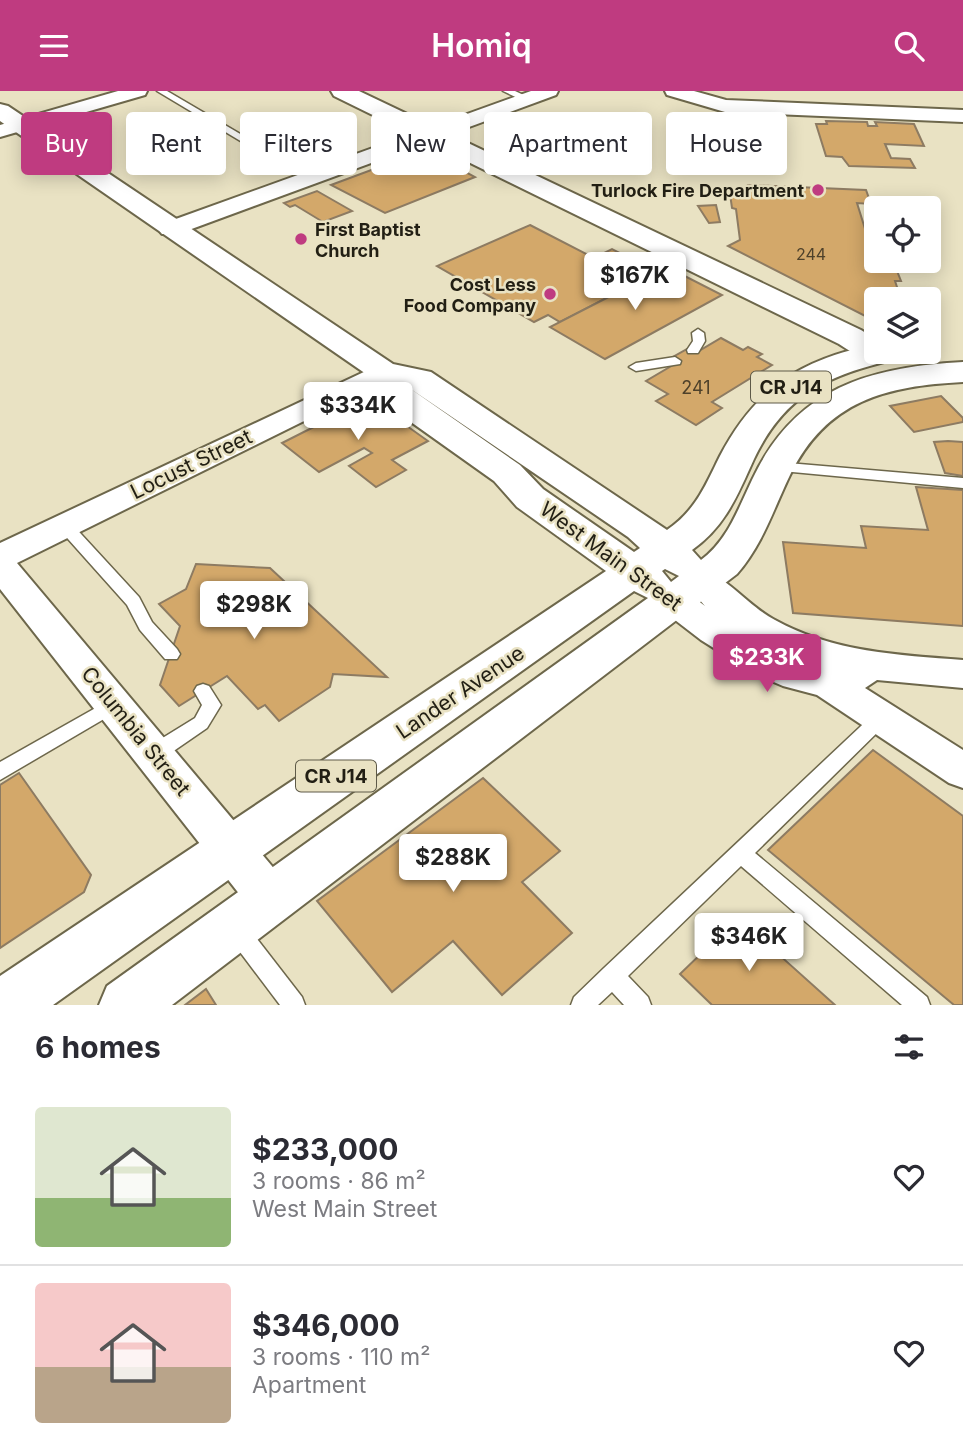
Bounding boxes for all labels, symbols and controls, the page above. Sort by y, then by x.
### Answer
text: Homiq [431,26,532,65]
icon: menu [35,27,73,65]
icon: search [890,27,928,65]
chip: Buy [21,112,112,175]
chip: Rent [126,112,226,175]
chip: Filters [240,112,357,175]
chip: New [371,112,470,175]
chip: Apartment [484,112,652,175]
chip: House [666,112,787,175]
place label: Turlock Fire Department [591,180,804,201]
marker: Turlock Fire Department [810,182,826,198]
map controls [864,196,941,364]
button: locate [864,196,941,273]
place label: First Baptist Church [315,219,421,261]
marker: First Baptist Church [293,231,309,247]
house number: 244 [796,244,826,264]
pin: $167K [586,253,684,312]
text: $167K [600,261,670,289]
place label: Cost Less Food Company [404,274,536,316]
marker: Cost Less Food Company [542,286,558,302]
button: layers [864,287,941,364]
road number: CR J14 [751,371,831,403]
house number: 241 [681,377,711,398]
pin: $334K [309,383,407,442]
text: $334K [320,391,396,419]
street label: Locust Street [126,424,256,504]
street label: West Main Street [535,496,687,616]
pin: $298K [205,581,303,641]
text: $298K [216,590,292,618]
pin: $233K [718,635,816,694]
street label: Lander Avenue [391,640,529,744]
text: $233K [729,643,805,671]
street label: Columbia Street [76,661,196,801]
road number: CR J14 [296,761,376,791]
pin: $288K [404,835,502,894]
text: $288K [415,843,491,871]
pin: $346K [700,913,798,973]
text: $346K [711,922,787,950]
icon: filters [890,1028,928,1066]
text: 6 homes [35,1029,161,1065]
text: $233,000 [252,1131,398,1167]
icon: home [91,1135,175,1219]
icon: heart [890,1158,928,1196]
text: 3 rooms · 86 m² [252,1167,426,1195]
text: West Main Street [252,1195,437,1223]
text: $346,000 [252,1307,400,1343]
icon: home [91,1311,175,1395]
icon: heart [890,1334,928,1372]
text: 3 rooms · 110 m² [252,1343,430,1371]
text: Apartment [252,1371,366,1399]

